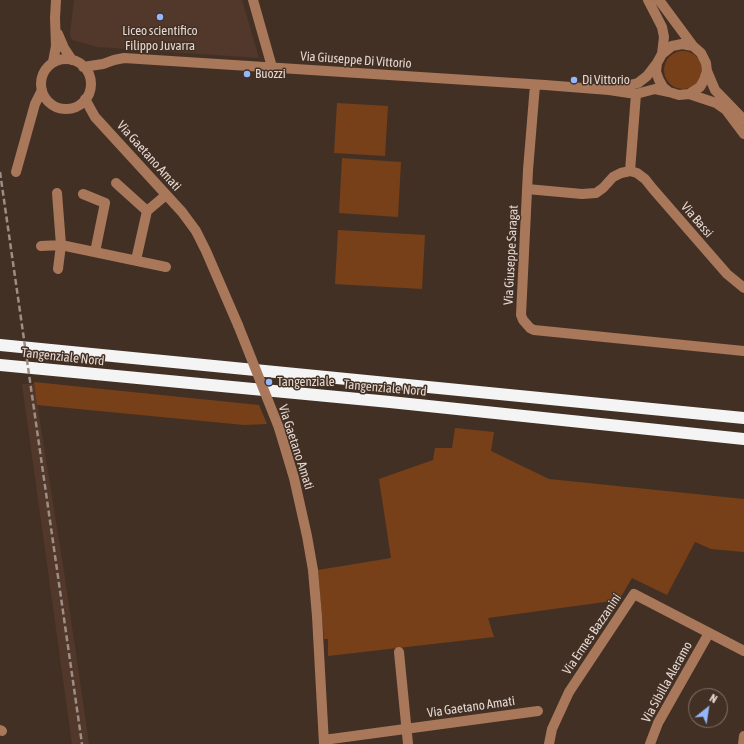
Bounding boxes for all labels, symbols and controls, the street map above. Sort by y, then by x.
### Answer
marker: Liceo scientifico Filippo Juvarra [155,12,165,22]
place label: Liceo scientifico Filippo Juvarra [122,23,198,54]
street label: Via Giuseppe Di Vittorio [300,48,412,72]
place label: Buozzi [255,66,286,82]
marker: Buozzi [242,69,252,79]
place label: Di Vittorio [582,72,630,88]
marker: Di Vittorio [569,75,579,85]
street label: Via Gaetano Amati [114,118,184,194]
street label: Via Bassi [677,199,717,241]
street label: Via Giuseppe Saragat [501,205,521,305]
street label: Tangenziale Nord [21,345,105,369]
place label: Tangenziale [277,374,335,390]
marker: Tangenziale [264,377,274,387]
street label: Tangenziale Nord [343,377,427,399]
street label: Via Gaetano Amati [275,402,317,492]
street label: Via Ermes Bazzanini [559,591,625,677]
street label: Via Sibilla Aleramo [638,639,696,725]
north arrow [688,688,728,728]
text: N [708,692,719,705]
street label: Via Gaetano Amati [426,693,516,721]

